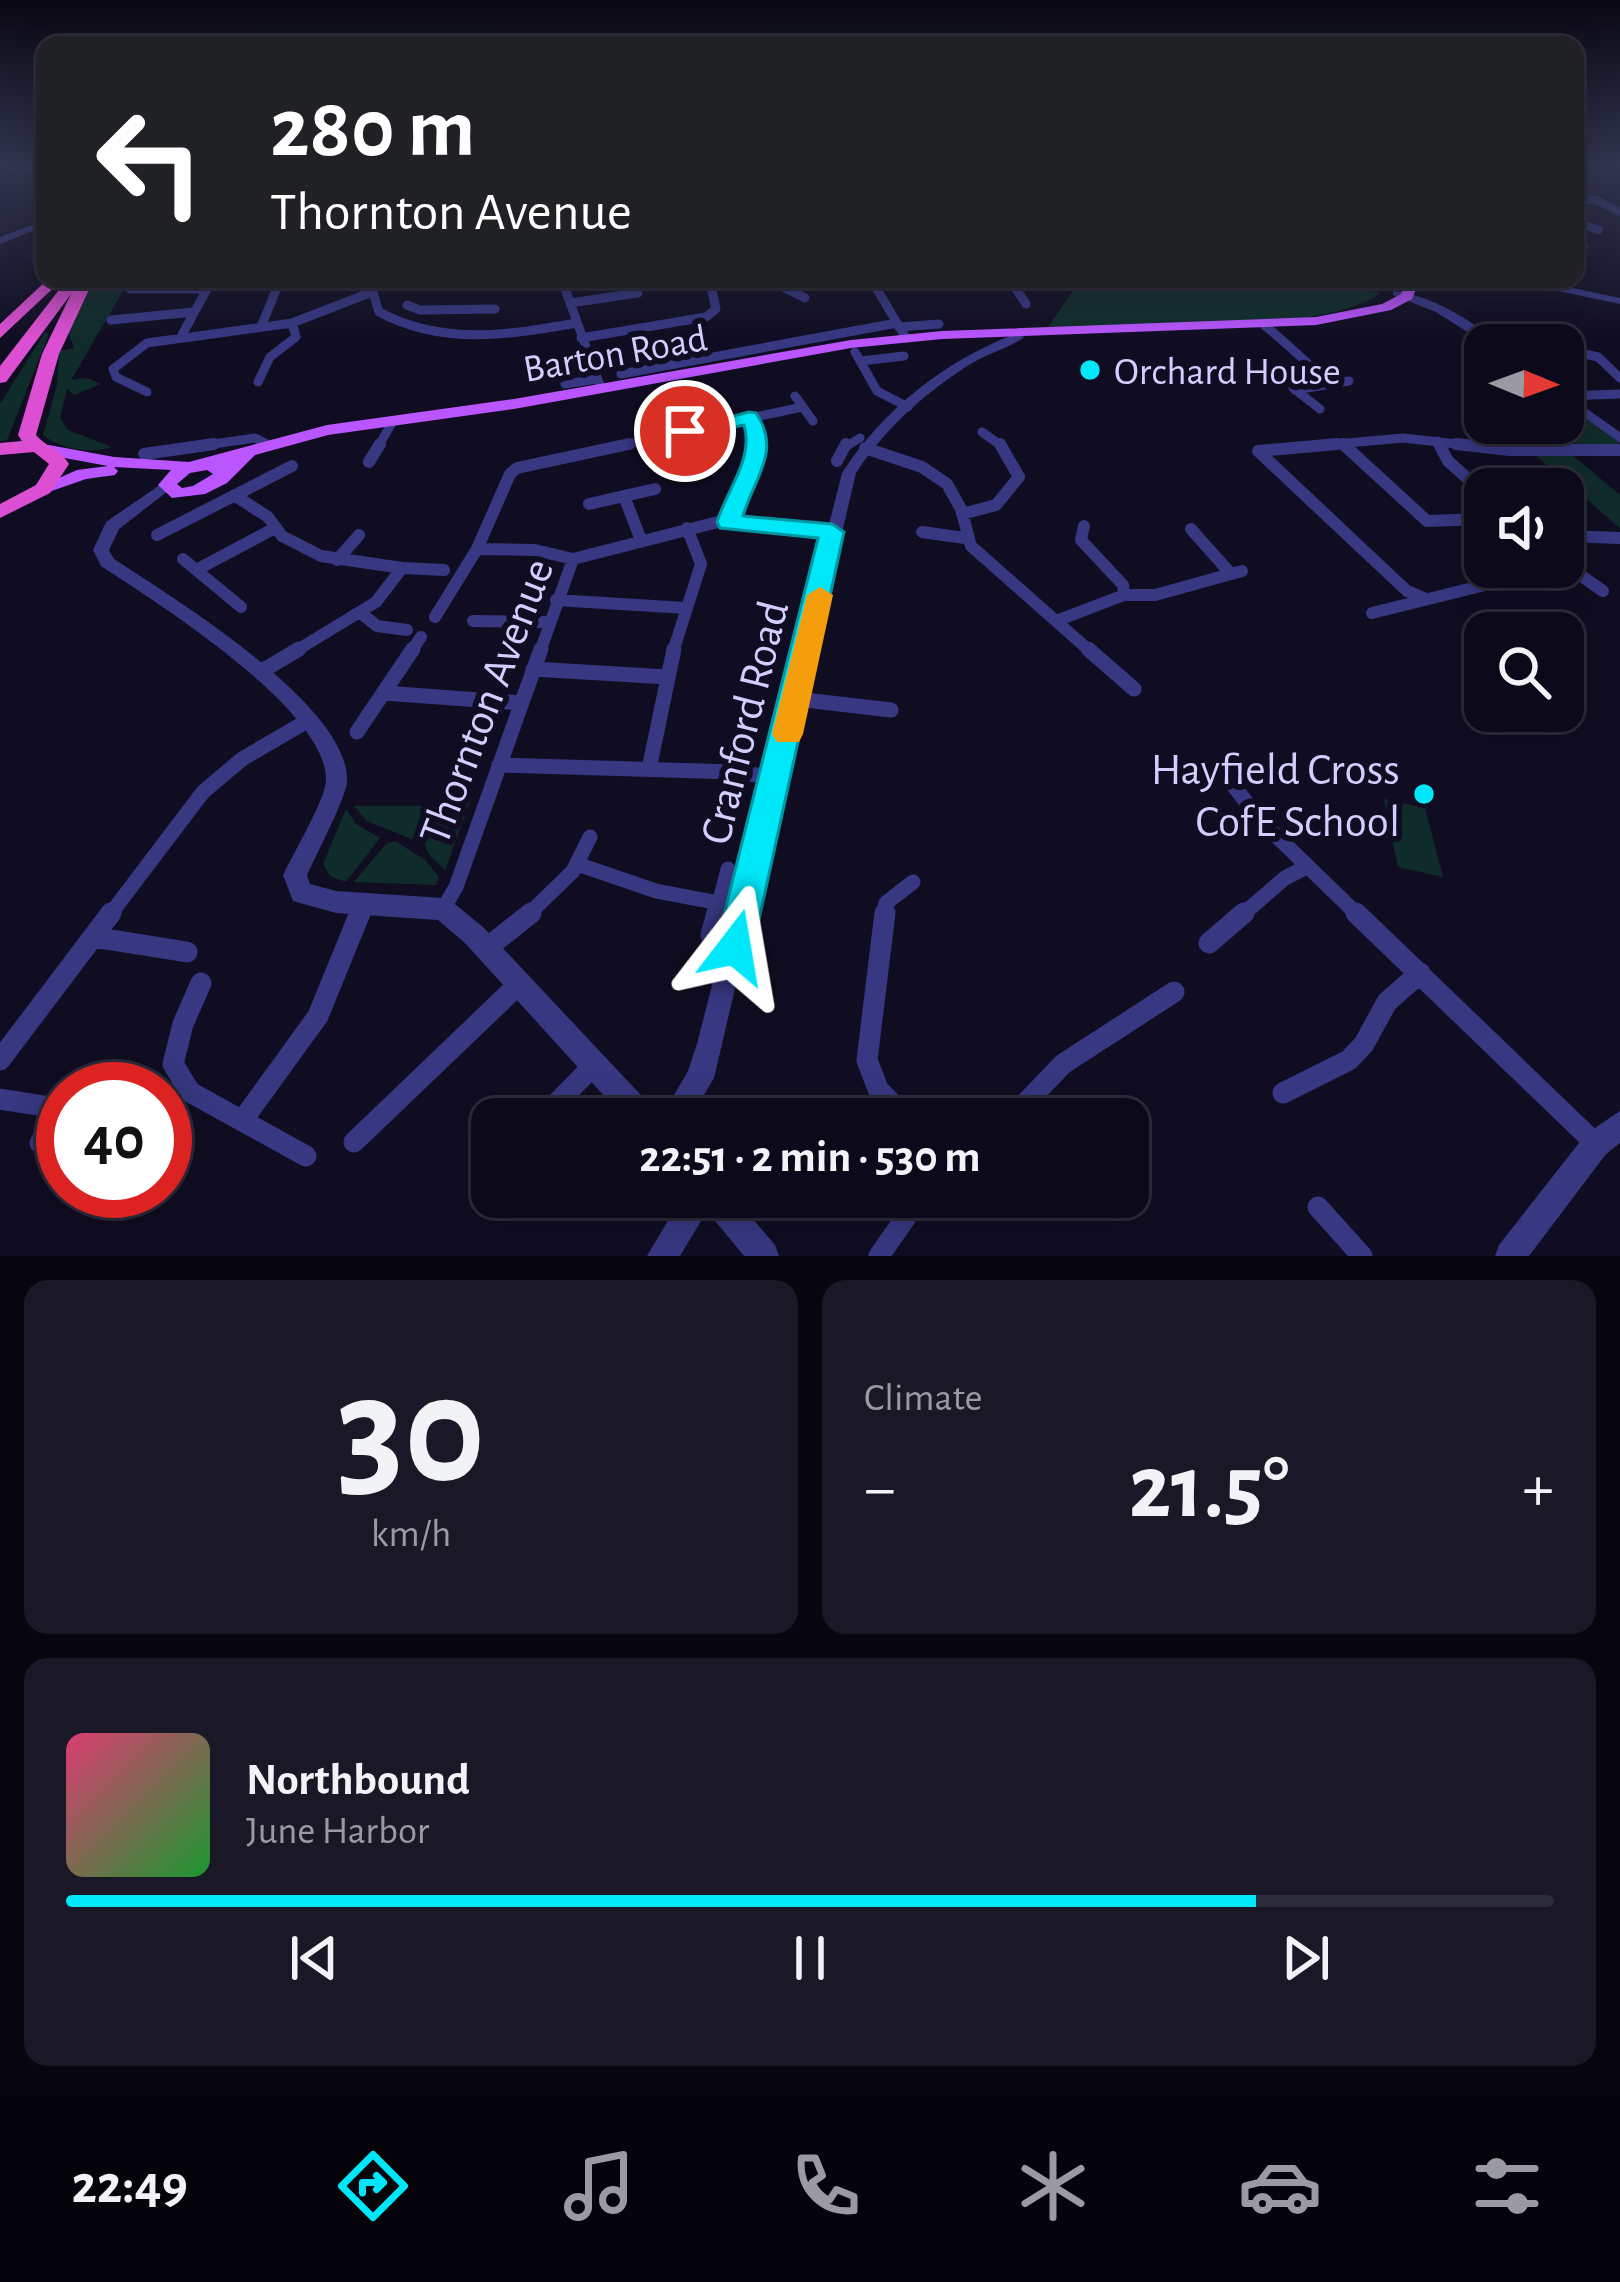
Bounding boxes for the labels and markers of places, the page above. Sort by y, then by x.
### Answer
place label: Orchard House [1114,353,1341,392]
marker: Orchard House [1077,357,1103,383]
pin [634,380,736,482]
place label: Hayfield Cross CofE School [1151,748,1400,845]
marker: Hayfield Cross CofE School [1411,781,1437,807]

